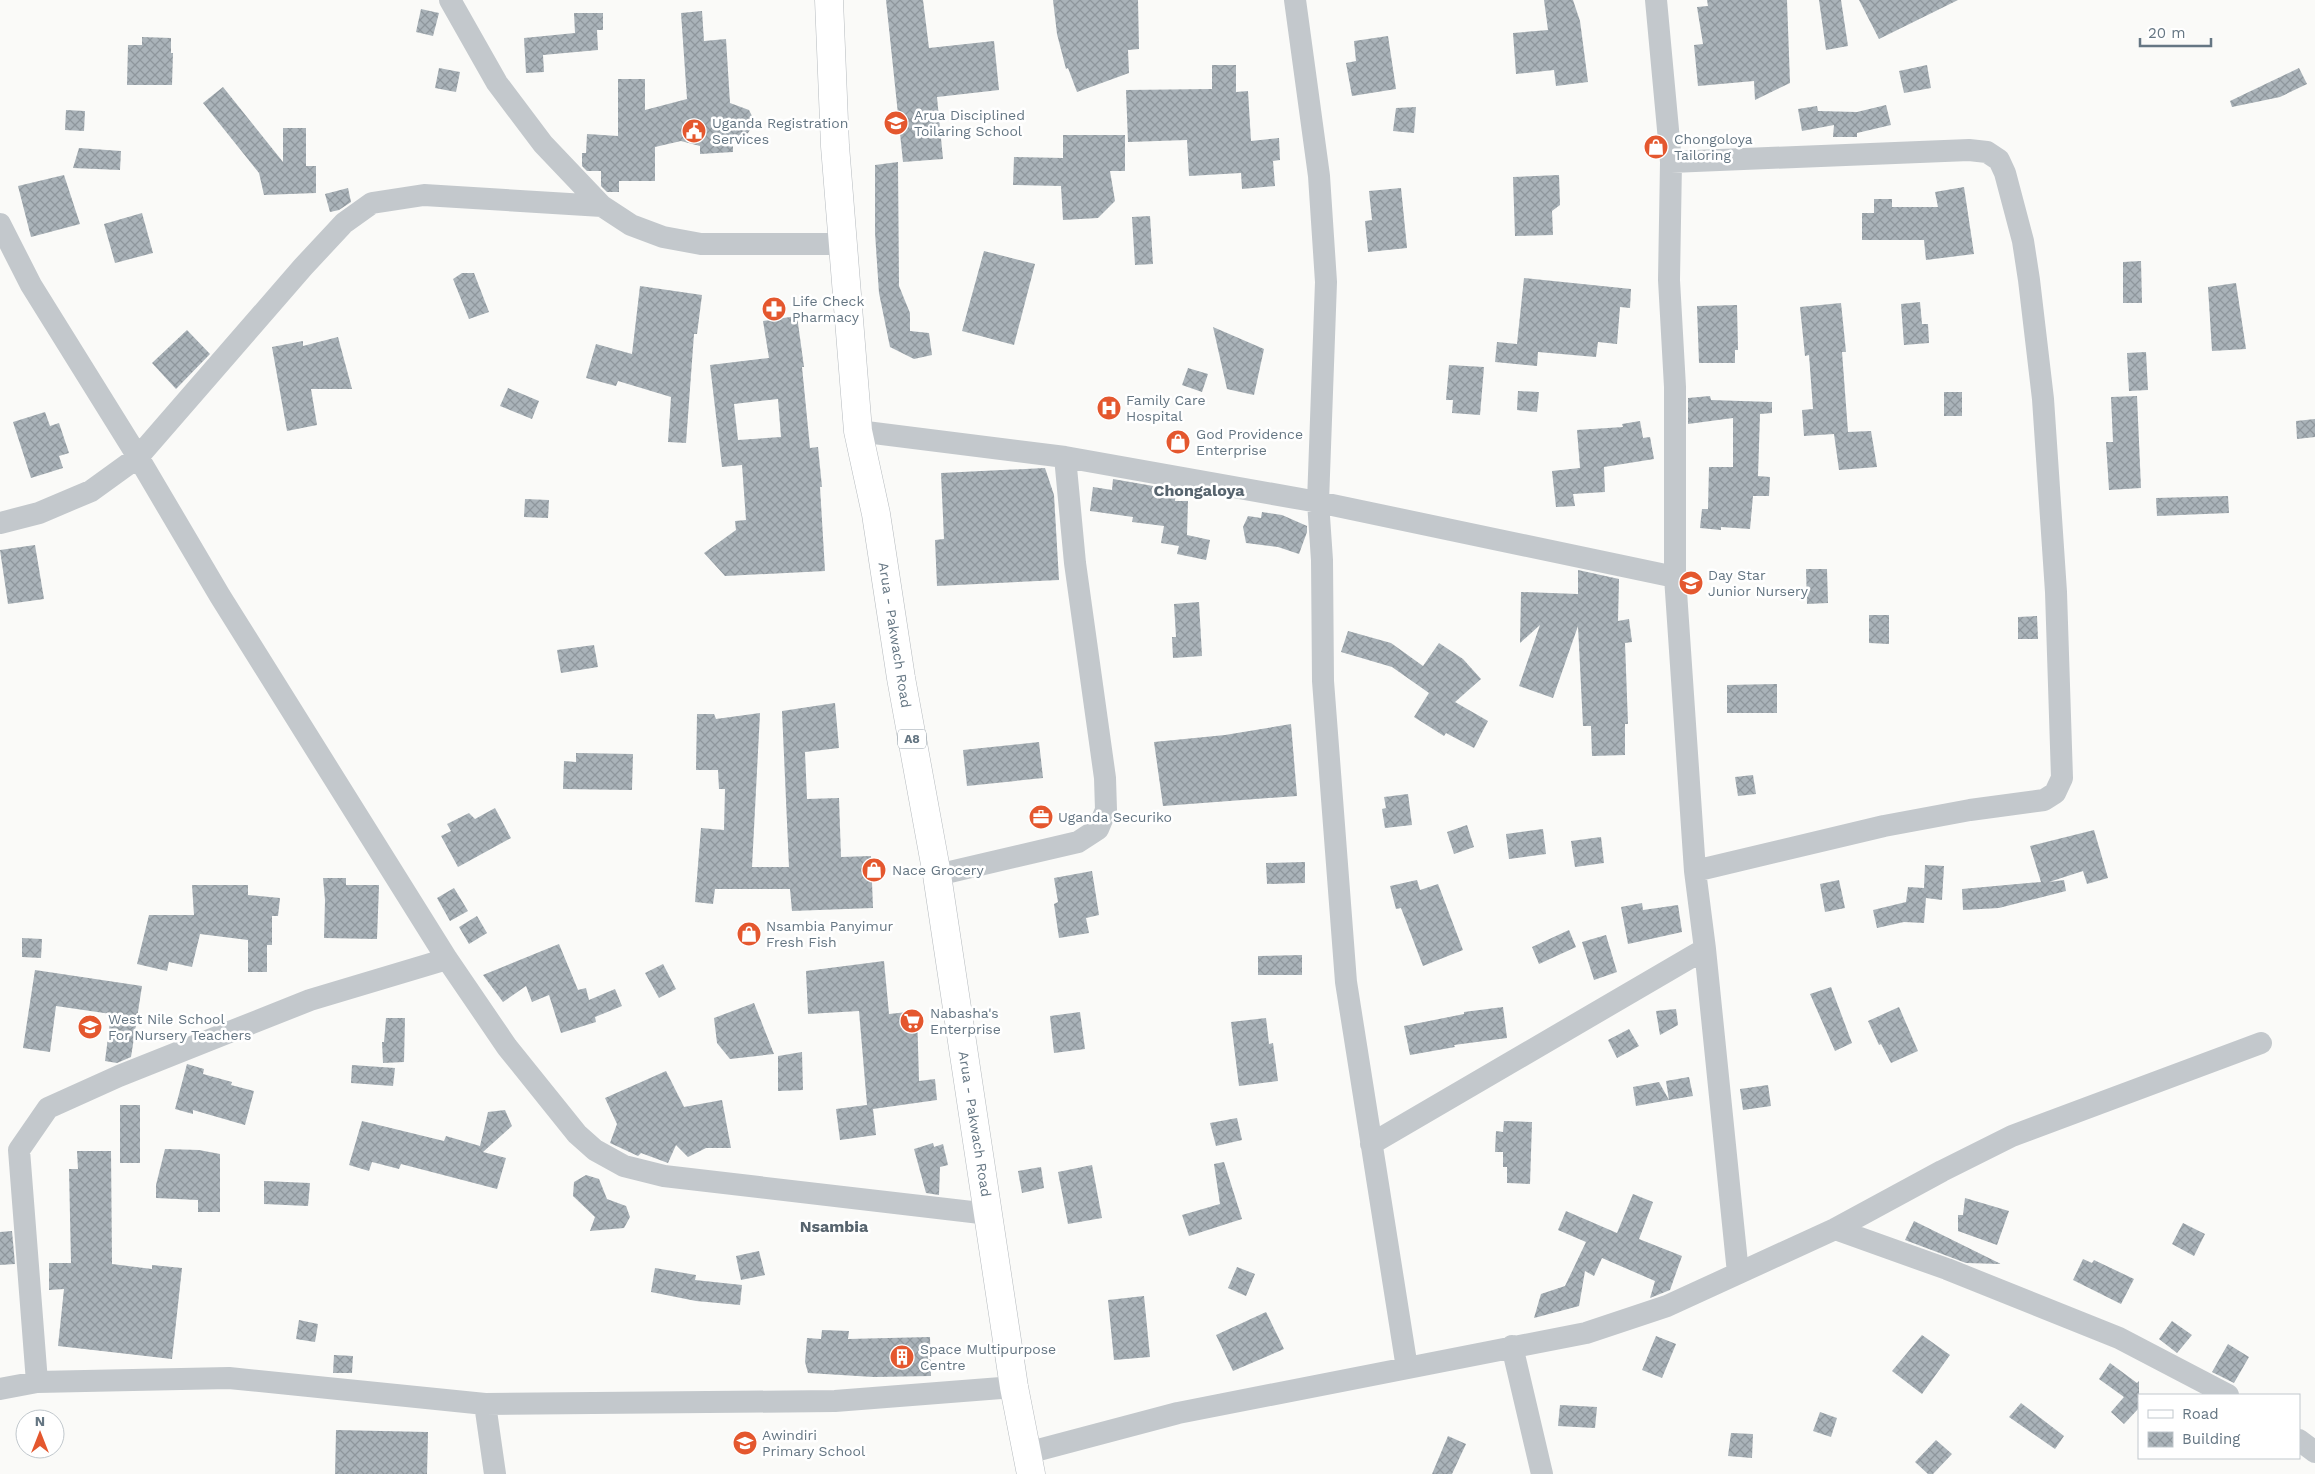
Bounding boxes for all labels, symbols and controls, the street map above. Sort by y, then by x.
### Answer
scale bar [2140,15,2211,47]
text: 20 m [2148,24,2186,42]
place label: Arua Disciplined Toilaring School [914,107,1025,139]
school or university icon: Arua Disciplined Toilaring School [883,110,909,136]
place label: Uganda Registration Services [712,115,848,147]
public building icon: Uganda Registration Services [681,118,707,144]
place label: Chongoloya Tailoring [1674,131,1753,163]
shop icon: Chongoloya Tailoring [1643,134,1669,160]
place label: Life Check Pharmacy [792,293,864,325]
pharmacy icon: Life Check Pharmacy [761,296,787,322]
place label: Family Care Hospital [1126,392,1206,424]
hospital icon: Family Care Hospital [1096,395,1122,421]
place label: God Providence Enterprise [1196,426,1303,458]
shop icon: God Providence Enterprise [1165,429,1191,455]
district label: Chongaloya [1153,481,1245,500]
street label: Arua - Pakwach Road [876,561,914,709]
place label: Day Star Junior Nursery [1708,567,1809,599]
school or university icon: Day Star Junior Nursery [1678,570,1704,596]
road number: A8 [898,730,926,749]
office icon: Uganda Securiko [1028,804,1054,830]
place label: Uganda Securiko [1058,809,1172,825]
shop icon: Nace Grocery [861,857,887,883]
place label: Nace Grocery [892,862,984,878]
place label: Nsambia Panyimur Fresh Fish [766,918,894,950]
shop icon: Nsambia Panyimur Fresh Fish [736,921,762,947]
place label: Nabasha's Enterprise [930,1005,1001,1037]
supermarket icon: Nabasha's Enterprise [899,1008,925,1034]
place label: West Nile School For Nursery Teachers [108,1011,251,1043]
school or university icon: West Nile School For Nursery Teachers [77,1014,103,1040]
street label: Arua - Pakwach Road [956,1050,994,1198]
district label: Nsambia [800,1217,869,1236]
place label: Space Multipurpose Centre [920,1341,1056,1373]
building icon: Space Multipurpose Centre [889,1344,915,1370]
legend [2138,1394,2300,1459]
text: Road [2182,1405,2219,1423]
north arrow [15,1409,65,1459]
text: N [35,1413,45,1429]
place label: Awindiri Primary School [762,1427,866,1459]
school or university icon: Awindiri Primary School [732,1430,758,1456]
text: Building [2182,1430,2240,1448]

